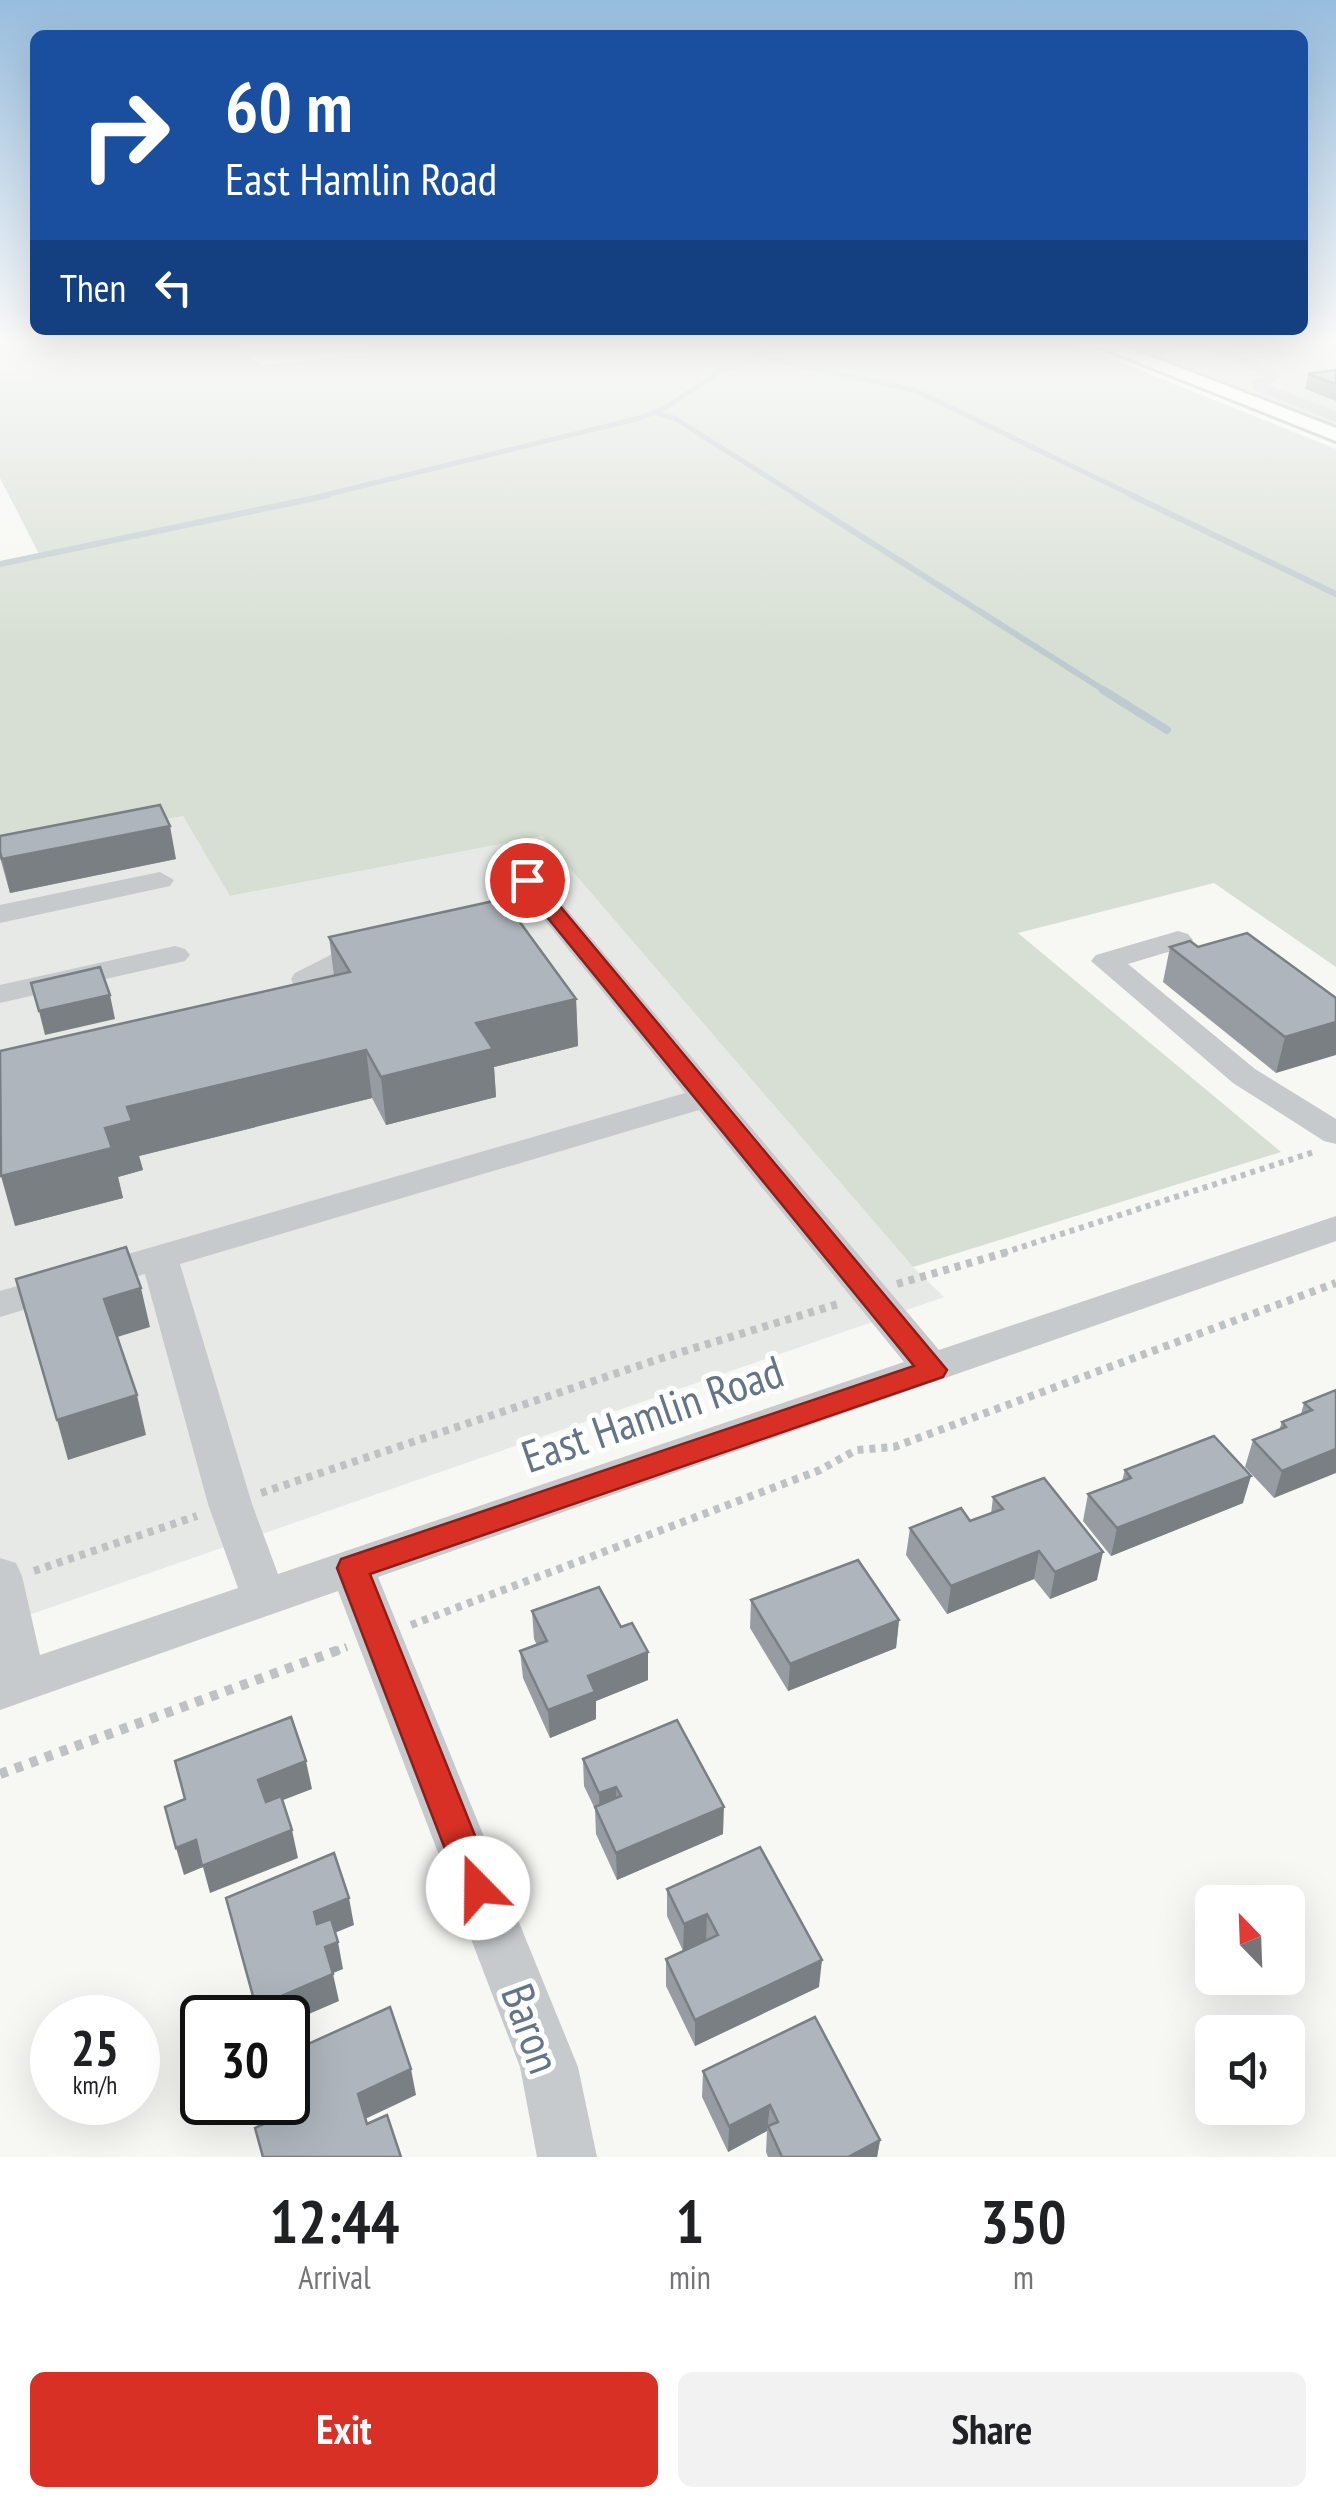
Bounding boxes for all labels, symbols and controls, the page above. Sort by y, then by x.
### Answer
text: 60 m [225,61,353,151]
icon: right [60,70,190,200]
text: East Hamlin Road [225,149,497,207]
icon: left [146,260,201,315]
text: Then [60,263,126,312]
pin [485,838,570,923]
icon: arrive [500,853,555,908]
street label: East Hamlin Road [514,1341,790,1485]
position arrow [426,1836,530,1940]
north arrow [1195,1885,1305,1995]
map controls [1195,1885,1305,2125]
street label: Baron [489,1975,575,2081]
speed limit sign: 30 [180,1995,310,2125]
text: 25 [71,2015,119,2080]
button: sound [1195,2015,1305,2125]
text: km/h [73,2069,117,2101]
text: 12:44 [270,2182,399,2260]
text: 1 [676,2182,704,2260]
text: 350 [980,2182,1066,2260]
text: Arrival [298,2256,371,2298]
text: min [669,2256,711,2298]
text: m [1013,2256,1034,2298]
button: Exit [30,2372,658,2487]
button: Share [678,2372,1306,2487]

